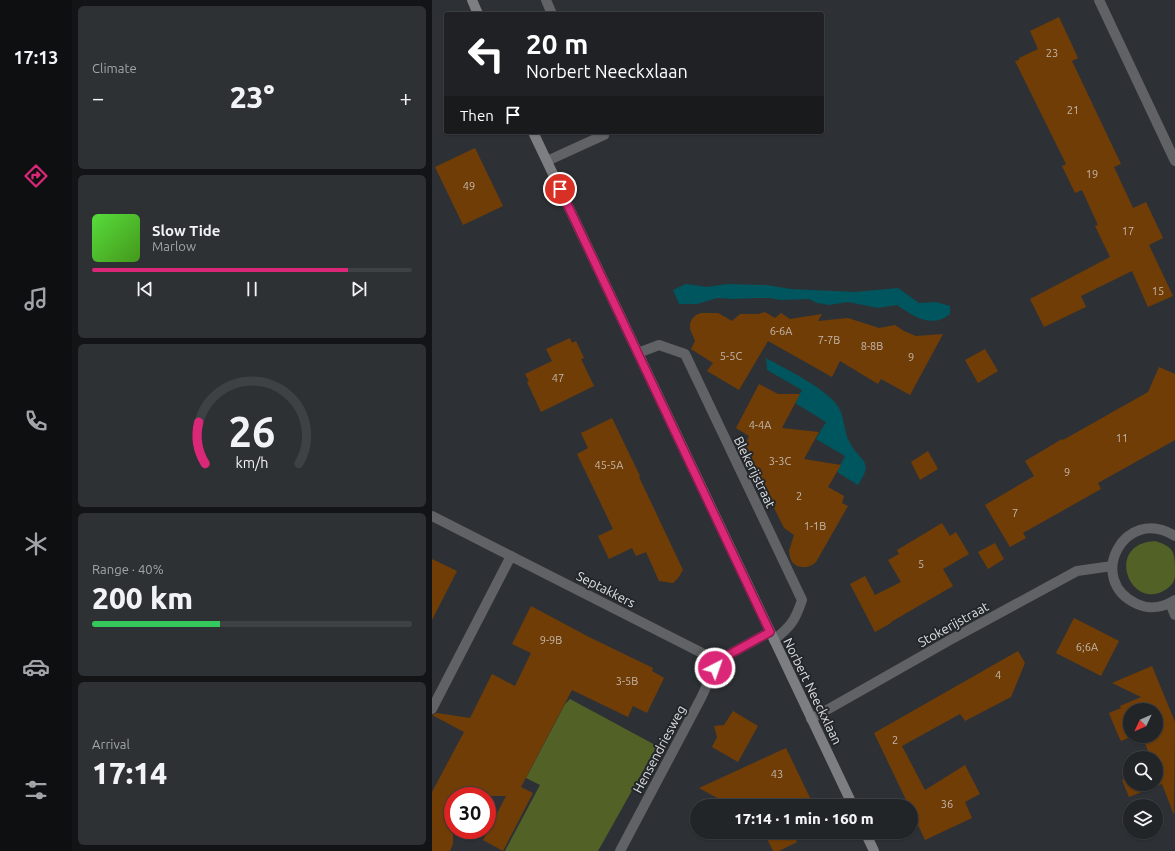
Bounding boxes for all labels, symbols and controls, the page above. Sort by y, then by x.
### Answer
icon: left [460,28,512,80]
text: 20 m [526,28,588,59]
text: 17:13 [13,47,59,67]
house number: 23 [1046,47,1058,59]
text: Climate [92,61,137,75]
text: Norbert Neeckxlaan [526,61,688,81]
text: 23° [230,80,274,114]
text: − [92,85,104,110]
text: + [400,85,412,110]
icon: arrive [502,104,524,126]
house number: 21 [1067,104,1079,116]
text: Then [460,107,494,124]
icon: directions [22,162,50,190]
house number: 19 [1086,168,1098,180]
pin [543,172,577,206]
icon: arrive [549,178,571,200]
house number: 49 [463,180,475,192]
text: Slow Tide [152,222,220,239]
house number: 17 [1122,225,1134,237]
text: Marlow [152,239,196,253]
icon: previous [134,278,156,300]
icon: pause [241,278,263,300]
icon: next [348,278,370,300]
icon: music [22,285,50,313]
house number: 15 [1152,285,1164,297]
house number: 6-6A [770,325,793,337]
house number: 7-7B [818,334,840,346]
house number: 8-8B [861,340,883,352]
house number: 5-5C [720,350,742,362]
house number: 9 [908,351,914,363]
house number: 47 [552,372,564,384]
icon: phone [22,407,50,435]
text: 26 [229,407,275,454]
house number: 4-4A [749,419,772,431]
house number: 11 [1116,432,1128,444]
street label: Blekerijstraat [732,434,778,510]
text: km/h [236,454,268,470]
house number: 3-3C [769,455,791,467]
house number: 45-5A [595,459,624,471]
house number: 9 [1064,466,1070,478]
house number: 2 [796,490,802,502]
house number: 7 [1012,507,1018,519]
house number: 1-1B [804,520,826,532]
icon: climate [22,530,50,558]
house number: 5 [918,558,924,570]
text: Range · 40% [92,562,164,576]
street label: Septakkers [574,568,638,610]
text: 200 km [92,581,193,615]
street label: Stokerijstraat [915,599,991,649]
house number: 9-9B [540,634,562,646]
street label: Norbert Neeckxlaan [781,635,845,747]
house number: 6;6A [1076,641,1099,653]
position arrow [694,647,736,689]
icon: car [22,653,50,681]
house number: 4 [995,669,1001,681]
house number: 3-5B [616,675,638,687]
street label: Hensendriesweg [630,703,688,795]
north arrow [1123,703,1163,743]
map controls [1123,703,1163,839]
house number: 2 [892,734,898,746]
text: Arrival [92,737,130,751]
button: search [1123,751,1163,791]
text: 17:14 [92,756,167,790]
house number: 43 [771,768,783,780]
icon: filters [22,776,50,804]
speed limit sign: 30 [444,787,496,839]
house number: 36 [941,798,953,810]
button: layers [1123,799,1163,839]
text: 17:14 · 1 min · 160 m [734,810,874,827]

